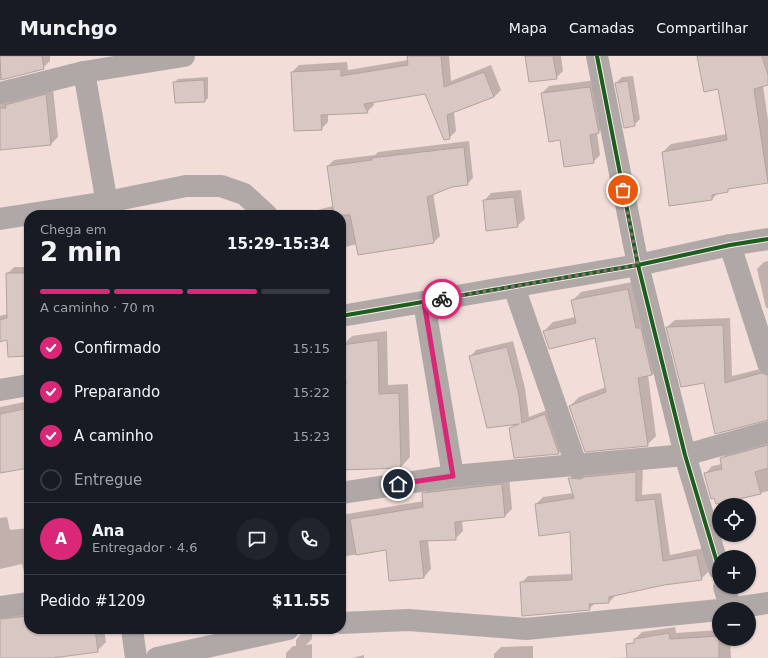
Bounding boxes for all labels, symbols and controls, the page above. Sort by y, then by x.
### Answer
text: Munchgo [20,17,117,39]
text: Mapa [509,20,547,36]
text: Camadas [569,20,634,36]
text: Compartilhar [656,20,748,36]
pin [606,173,640,207]
icon: bag [612,179,634,201]
text: Chega em [40,222,106,237]
text: 15:29–15:34 [227,235,330,253]
text: 2 min [40,237,122,267]
courier [422,279,462,319]
icon: bike [431,288,453,310]
text: A caminho · 70 m [40,300,155,315]
icon: check [40,337,62,359]
text: Confirmado [74,339,161,357]
text: 15:15 [293,341,330,356]
icon: check [40,381,62,403]
text: Preparando [74,383,160,401]
text: 15:22 [293,385,330,400]
icon: check [40,425,62,447]
text: A caminho [74,427,153,445]
text: 15:23 [293,429,330,444]
pin [381,467,415,501]
text: Entregue [74,471,142,489]
icon: home [387,473,409,495]
map controls [712,498,756,646]
button: locate [712,498,756,542]
button: chat [236,518,278,560]
button: phone [288,518,330,560]
text: Ana [92,522,124,540]
text: A [55,530,67,548]
text: Entregador · 4.6 [92,540,197,555]
button: + [712,550,756,594]
text: Pedido #1209 [40,592,146,610]
text: $11.55 [272,592,330,610]
button: − [712,602,756,646]

